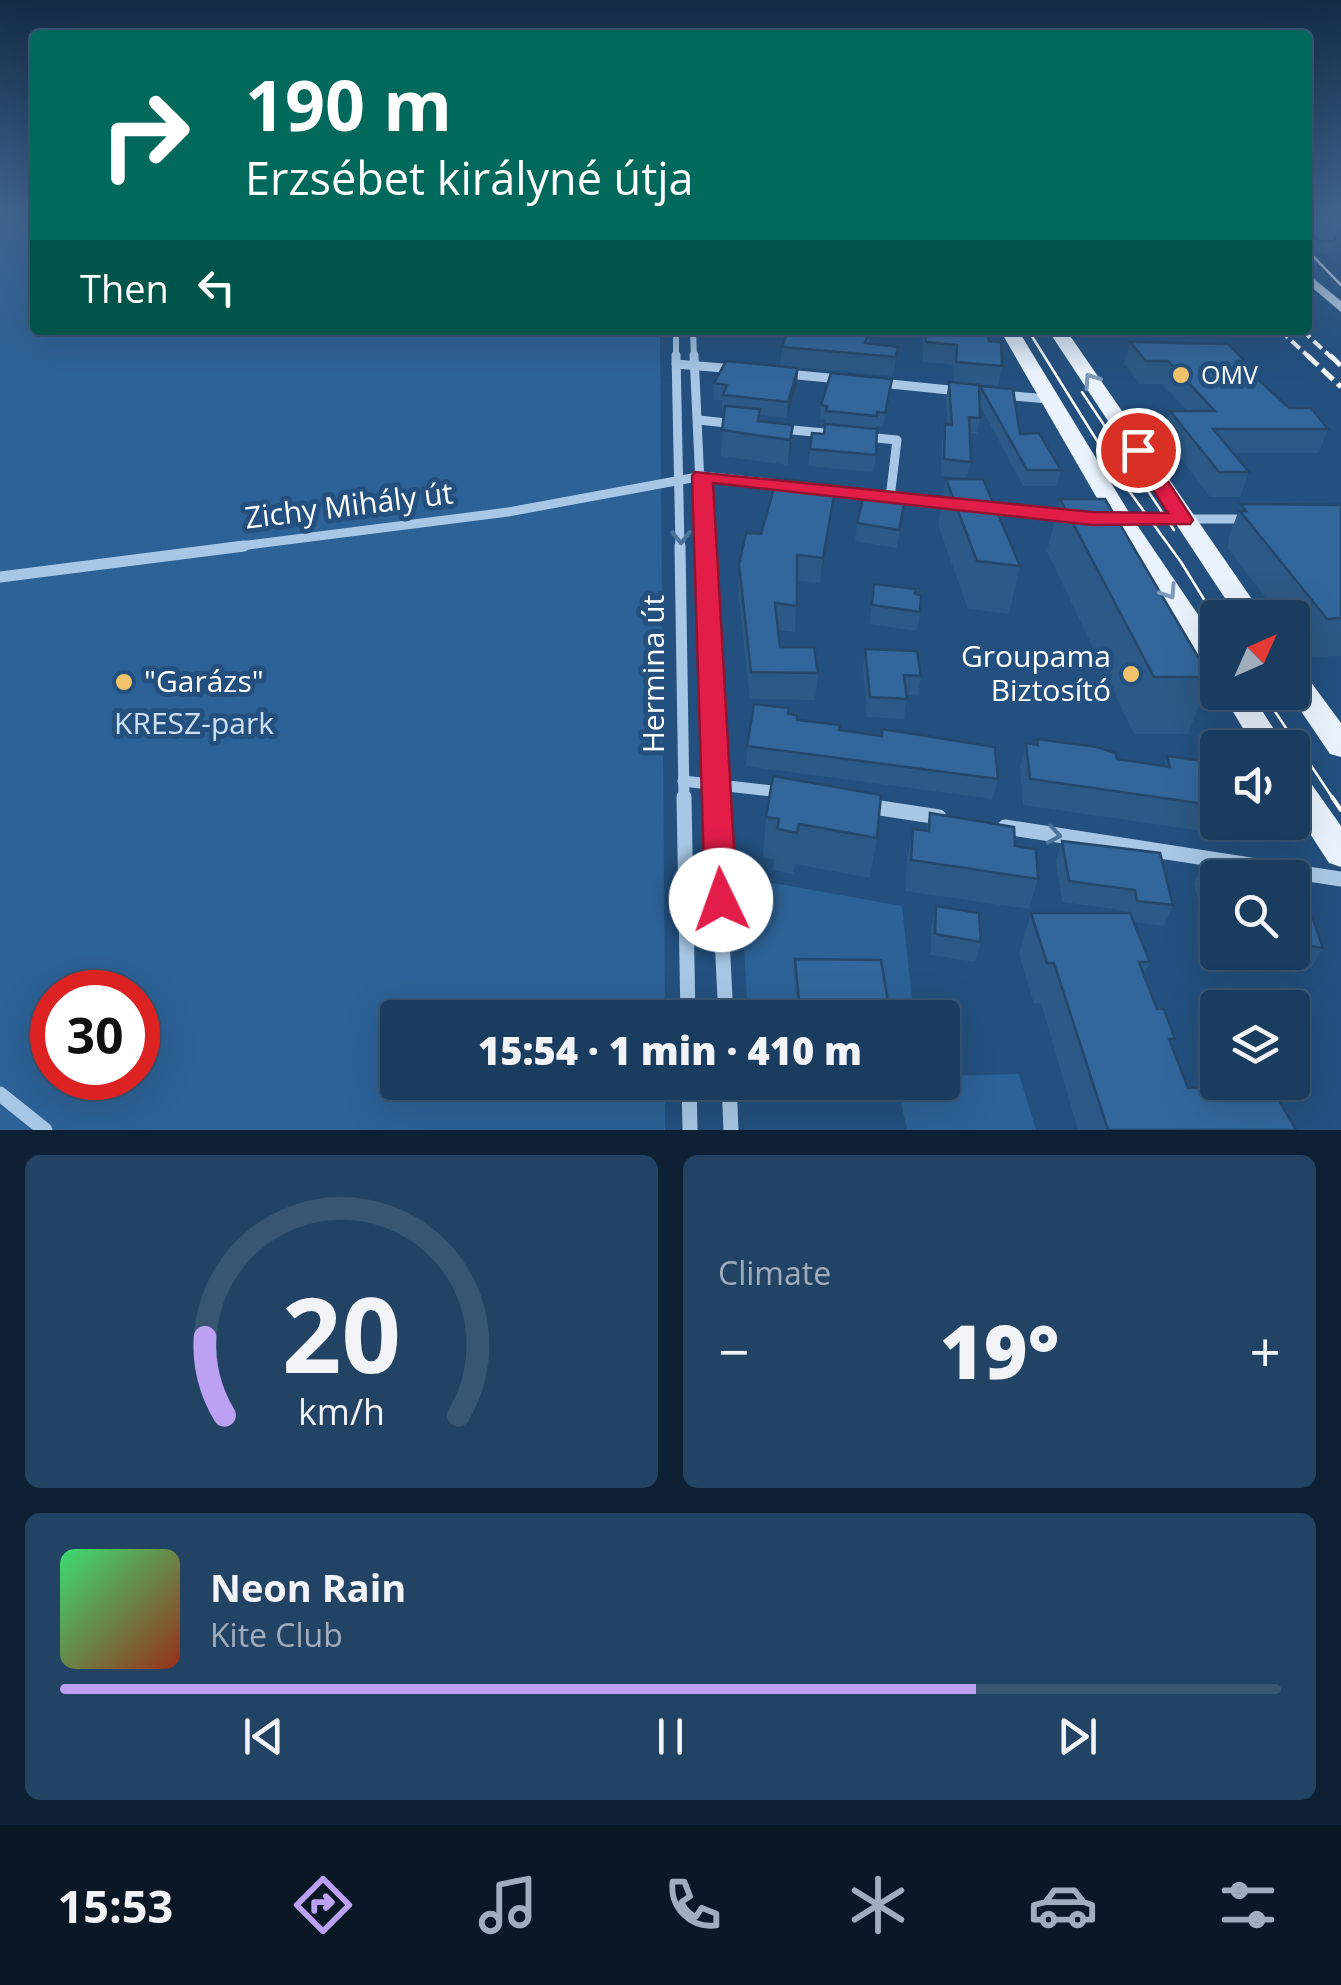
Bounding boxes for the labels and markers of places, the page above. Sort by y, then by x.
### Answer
place label: OMV [1201,357,1258,391]
marker: OMV [1170,364,1192,386]
pin [1096,408,1181,493]
place label: Groupama Biztosító [961,635,1111,710]
place label: "Garázs" [144,660,264,701]
marker: Groupama Biztosító [1120,663,1142,685]
marker: "Garázs" [113,671,135,693]

